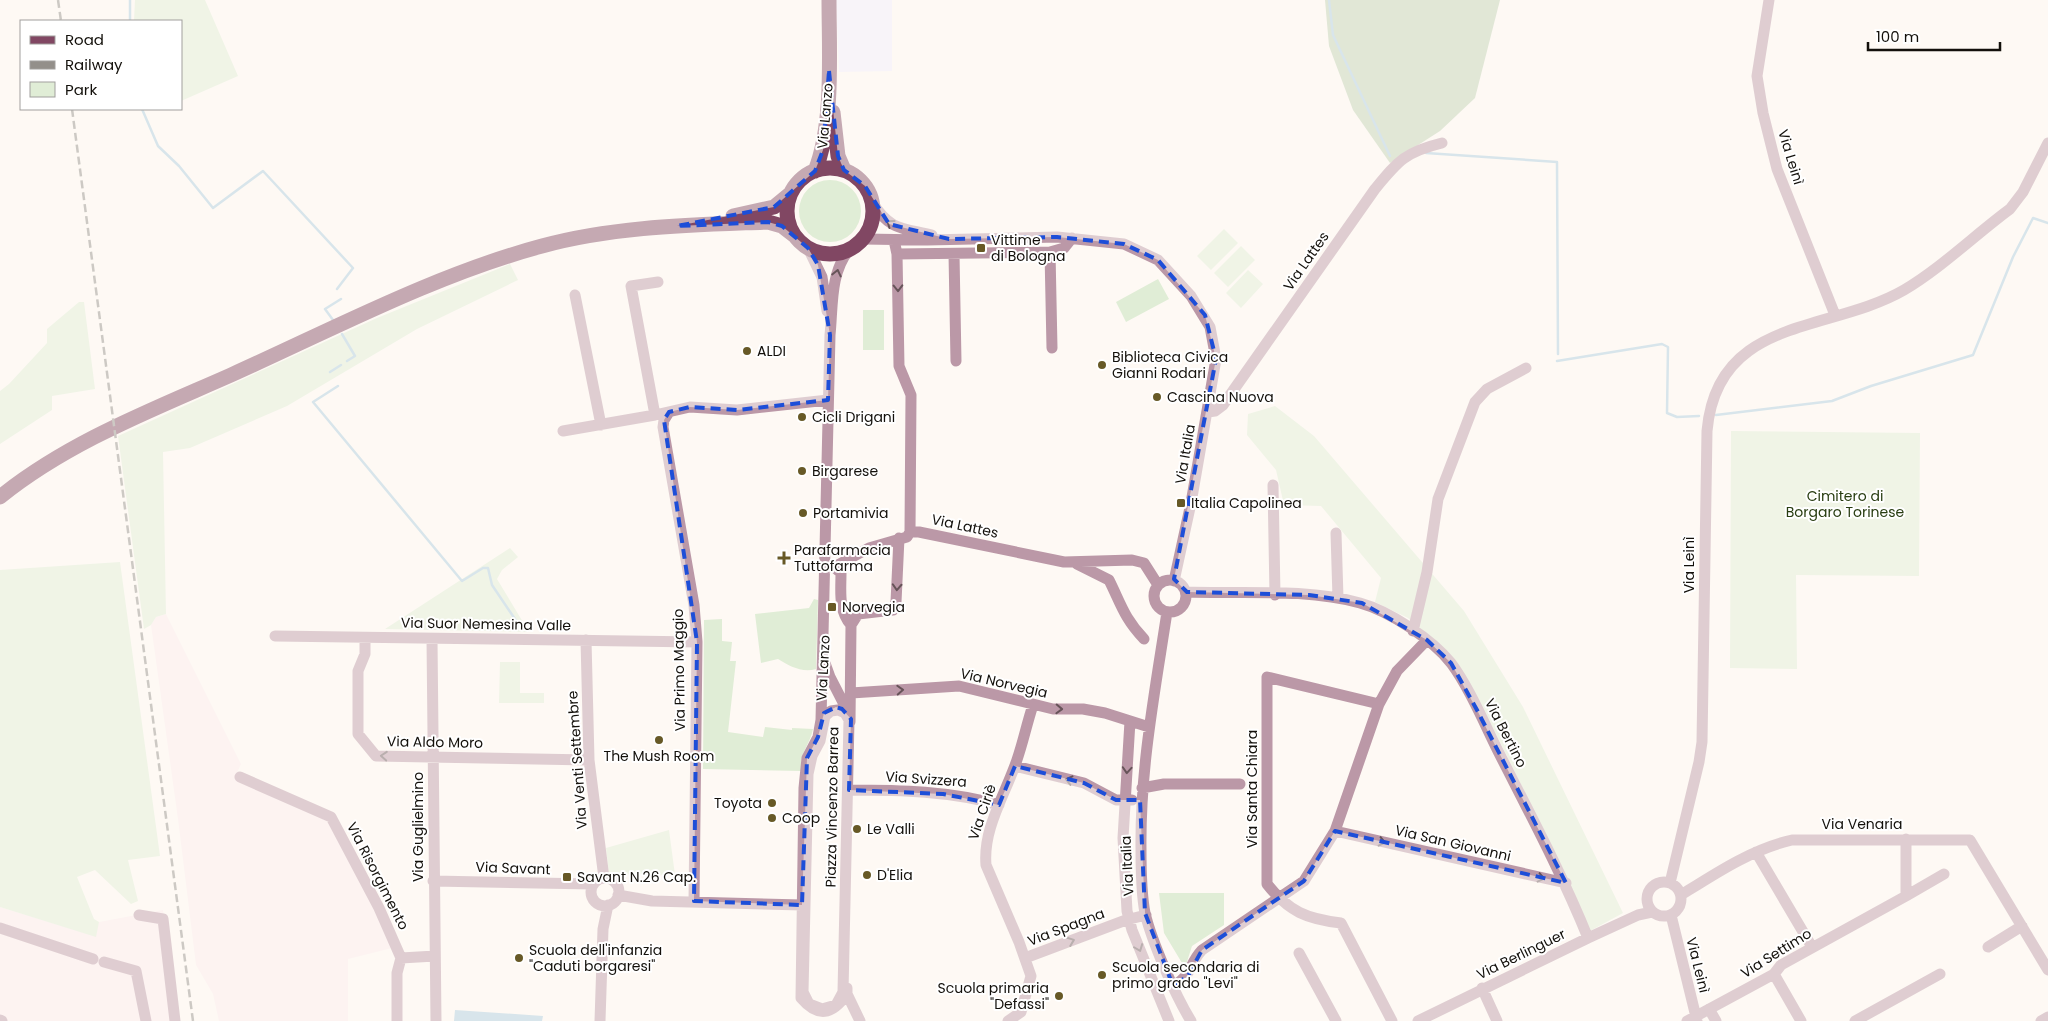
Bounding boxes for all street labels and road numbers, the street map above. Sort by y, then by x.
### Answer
street label: Via Lanzo [812,82,838,150]
street label: Via Leinì [1773,127,1809,188]
street label: Via Lattes [1278,227,1334,295]
street label: Via Italia [1170,422,1200,486]
street label: Via Lattes [930,509,1000,543]
street label: Via Leinì [1679,536,1699,593]
street label: Via Primo Maggio [668,608,690,732]
street label: Via Suor Nemesina Valle [401,613,572,635]
street label: Via Lanzo [811,635,835,701]
street label: Via Norvegia [958,663,1050,703]
street label: Via Venti Settembre [562,690,592,830]
street label: Via Bertino [1480,695,1532,771]
street label: Piazza Vincenzo Barrea [821,727,843,887]
street label: Via Santa Chiara [1242,730,1262,848]
street label: Via Aldo Moro [387,731,483,753]
street label: Via Svizzera [885,766,967,792]
street label: Via Guglielmino [408,772,428,882]
street label: Via Ciriè [963,781,1001,843]
street label: Via Venaria [1822,814,1902,834]
street label: Via Risorgimento [342,819,414,933]
street label: Via San Giovanni [1393,820,1513,866]
street label: Via Italia [1115,835,1139,897]
street label: Via Savant [475,857,551,879]
street label: Via Spagna [1025,903,1107,951]
street label: Via Settimo [1737,923,1815,983]
street label: Via Berlinguer [1473,924,1569,984]
street label: Via Leinì [1681,935,1715,995]

